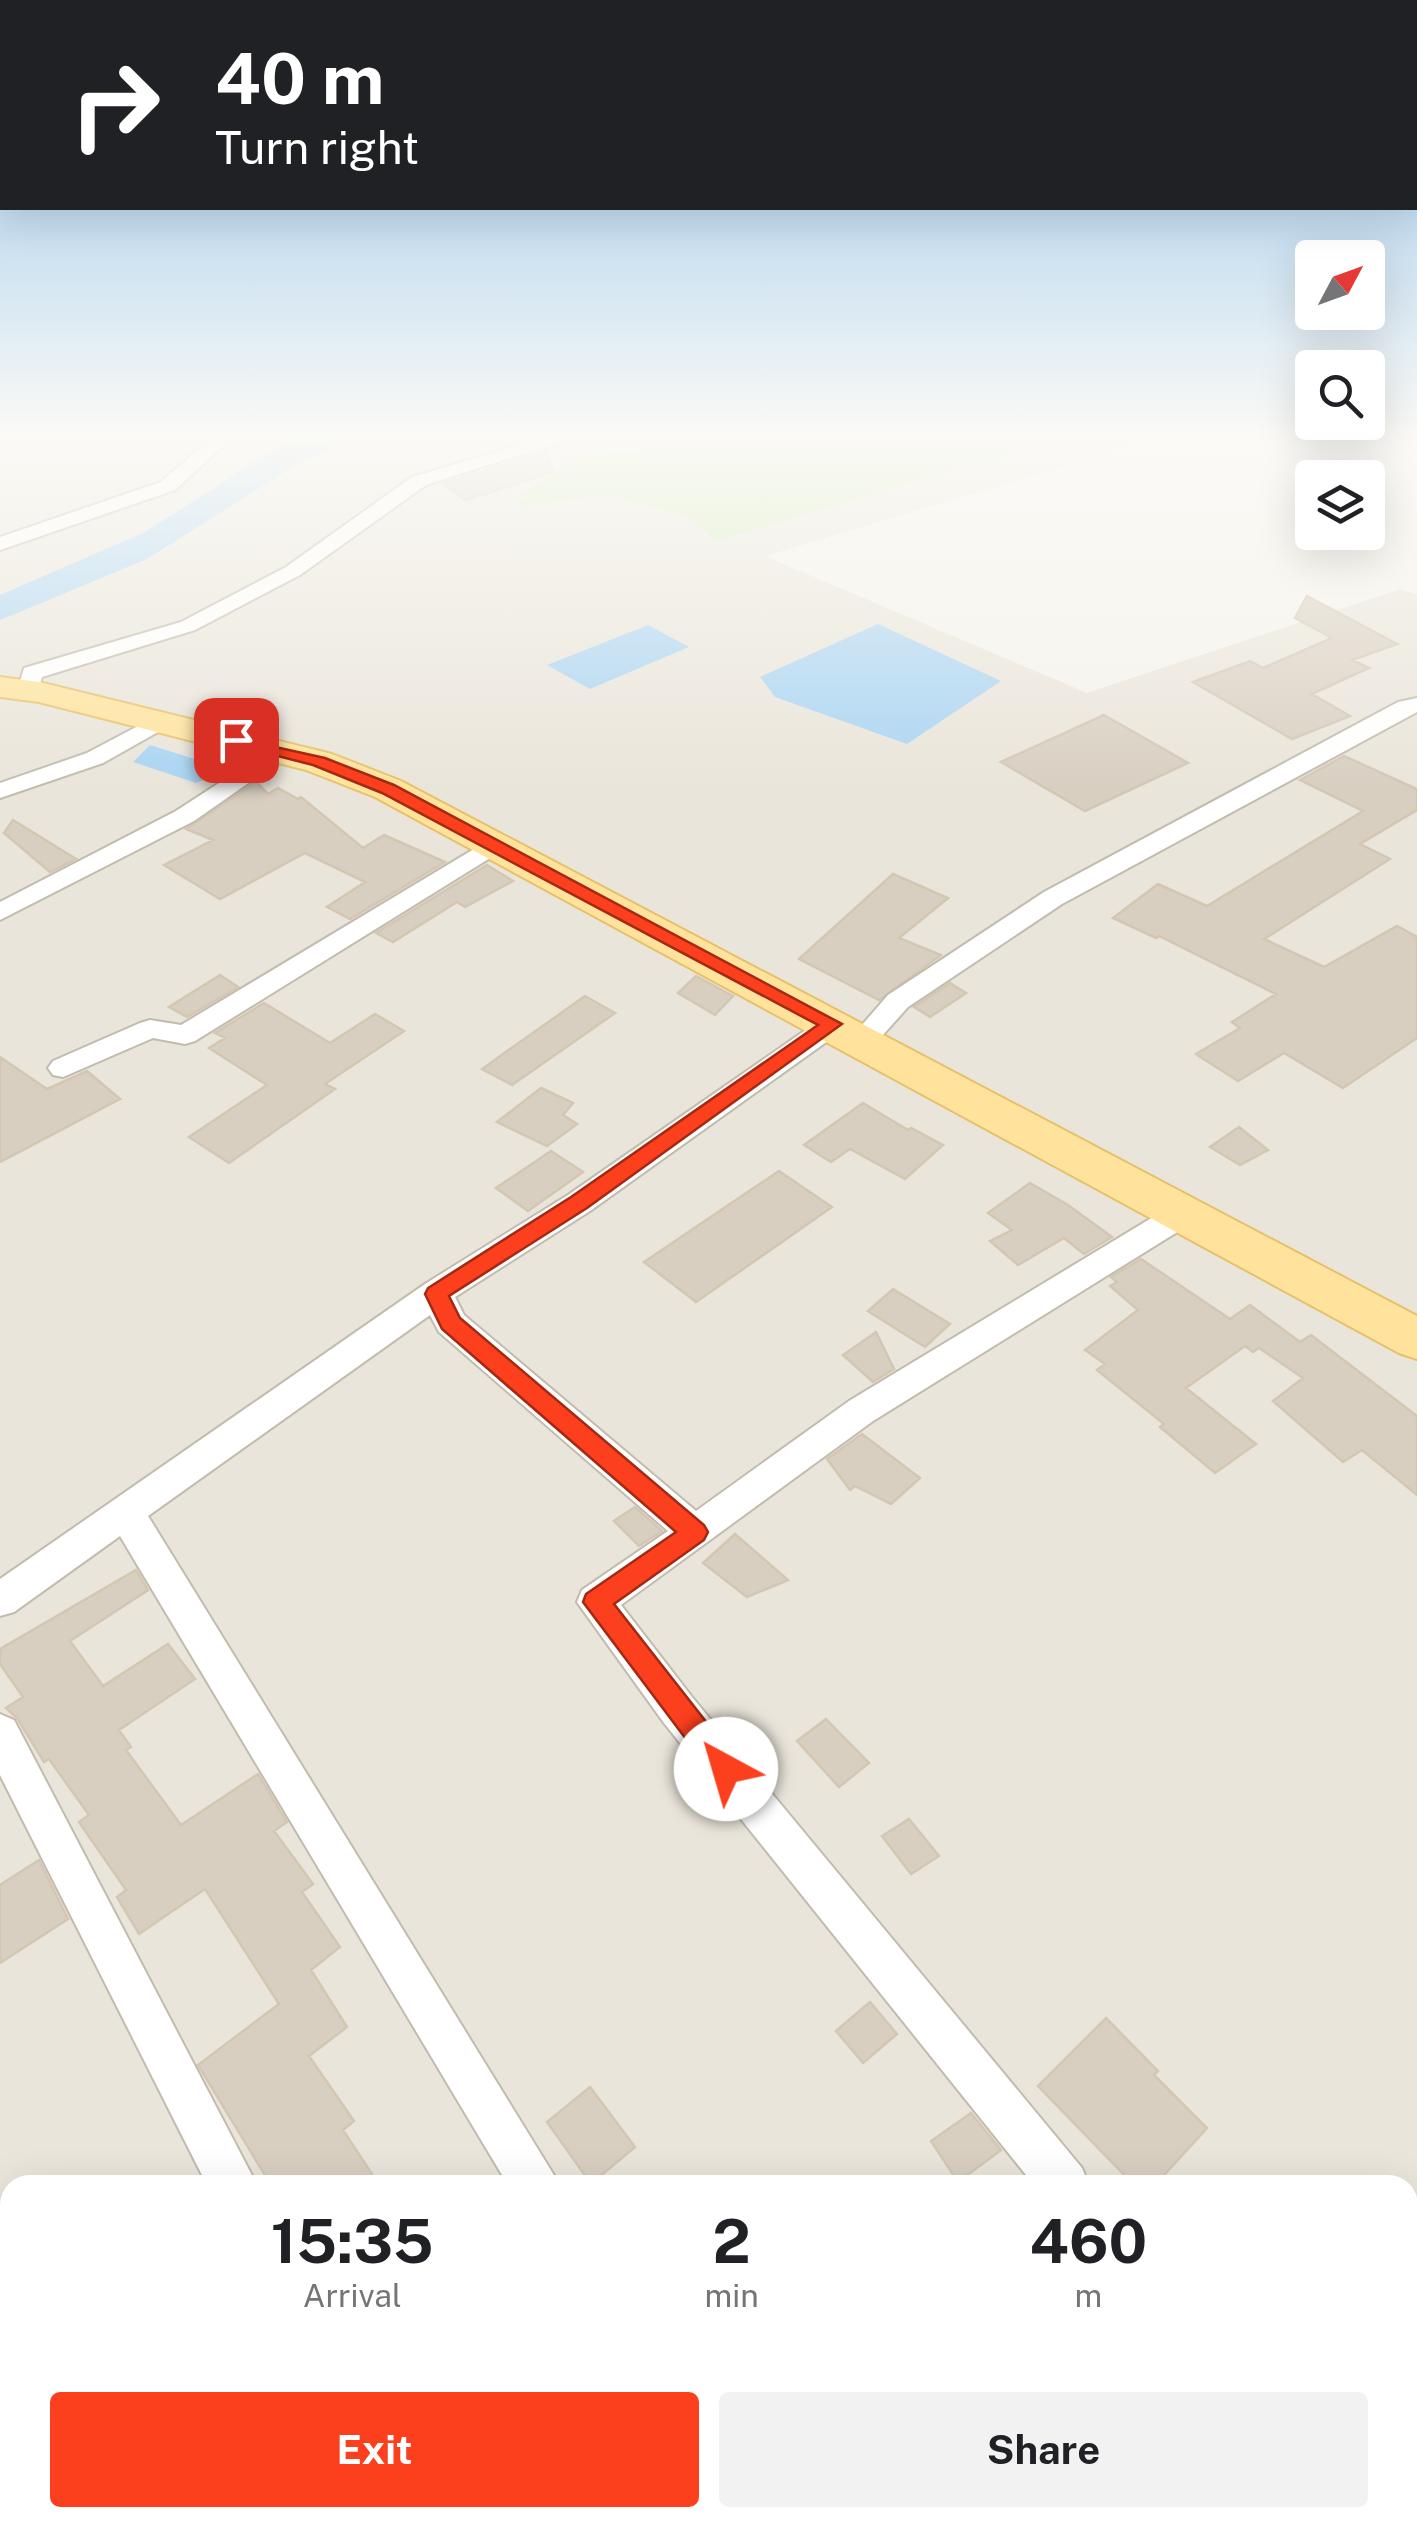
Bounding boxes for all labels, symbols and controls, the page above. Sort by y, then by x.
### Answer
text: 40 m [215,37,385,120]
icon: right [50,40,180,170]
text: Turn right [215,121,419,174]
north arrow [1295,240,1385,330]
map controls [1295,240,1385,550]
button: search [1295,350,1385,440]
button: layers [1295,460,1385,550]
pin [194,698,279,783]
icon: arrive [209,713,264,768]
position arrow [674,1717,778,1821]
text: 15:35 [271,2206,434,2277]
text: 2 [713,2206,751,2277]
text: 460 [1030,2206,1147,2277]
text: Arrival [303,2277,402,2314]
text: min [704,2277,759,2314]
text: m [1075,2277,1102,2314]
button: Exit [50,2392,699,2507]
button: Share [719,2392,1368,2507]

